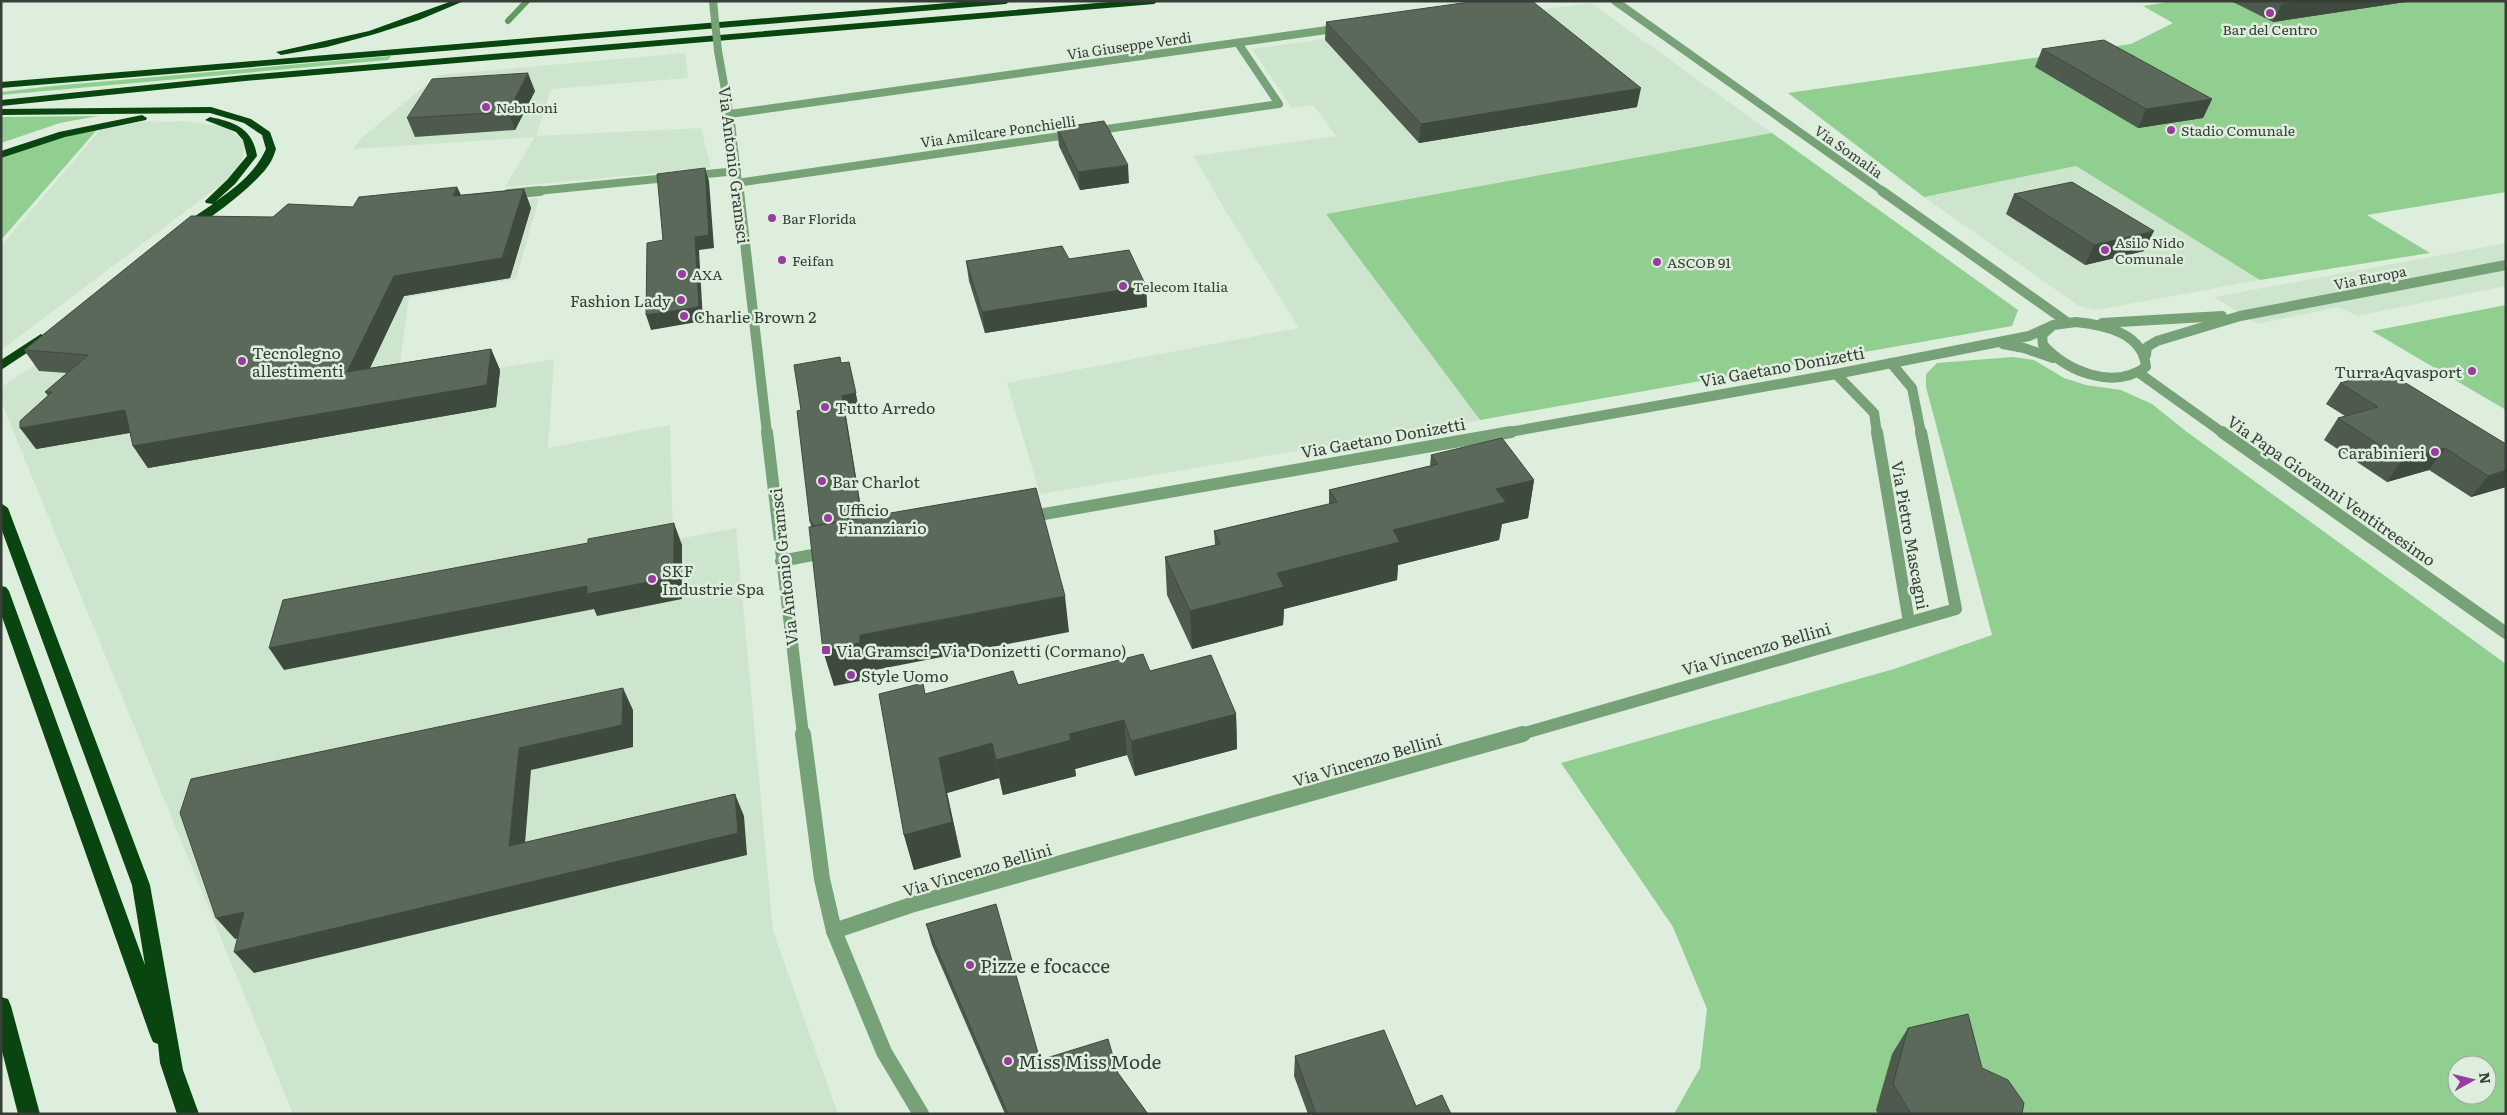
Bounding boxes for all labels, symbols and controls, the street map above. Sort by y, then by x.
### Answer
marker: Bar del Centro [2264,7,2276,19]
place label: Bar del Centro [2223,19,2317,39]
street label: Via Giuseppe Verdi [1065,26,1193,64]
street label: Via Antonio Gramsci [713,85,757,245]
place label: Nebuloni [496,97,558,117]
marker: Nebuloni [480,101,492,113]
street label: Via Amilcare Ponchielli [919,110,1077,152]
street label: Via Somalia [1811,120,1888,182]
place label: Stadio Comunale [2181,120,2295,140]
marker: Stadio Comunale [2165,124,2177,136]
place label: Bar Florida [782,208,857,228]
marker: Bar Florida [766,212,778,224]
place label: Asilo Nido Comunale [2115,232,2184,268]
marker: Asilo Nido Comunale [2099,244,2111,256]
place label: Feifan [792,250,834,270]
place label: ASCOB 91 [1667,252,1731,272]
marker: Feifan [776,254,788,266]
marker: ASCOB 91 [1651,256,1663,268]
street label: Via Europa [2332,260,2408,294]
place label: AXA [692,264,723,284]
marker: AXA [676,268,688,280]
place label: Telecom Italia [1133,276,1228,296]
marker: Telecom Italia [1117,280,1129,292]
place label: Fashion Lady [570,288,672,312]
marker: Fashion Lady [675,294,687,306]
place label: Charlie Brown 2 [694,304,816,328]
marker: Charlie Brown 2 [678,310,690,322]
place label: Tecnolegno allestimenti [252,340,344,382]
street label: Via Gaetano Donizetti [1698,340,1866,392]
marker: Tecnolegno allestimenti [236,355,248,367]
place label: Turra Aqvasport [2334,359,2463,383]
marker: Turra Aqvasport [2466,365,2478,377]
place label: Tutto Arredo [835,395,935,419]
marker: Tutto Arredo [819,401,831,413]
street label: Via Papa Giovanni Ventitreesimo [2223,409,2441,571]
street label: Via Gaetano Donizetti [1299,411,1467,463]
place label: Carabinieri [2338,440,2425,464]
marker: Carabinieri [2429,446,2441,458]
street label: Via Pietro Mascagni [1886,459,1936,611]
place label: Bar Charlot [832,469,920,493]
marker: Bar Charlot [816,475,828,487]
street label: Via Antonio Gramsci [763,487,803,647]
place label: Ufficio Finanziario [838,497,927,539]
marker: Ufficio Finanziario [822,512,834,524]
place label: SKF Industrie Spa [662,558,765,600]
marker: SKF Industrie Spa [646,573,658,585]
street label: Via Vincenzo Bellini [1679,615,1833,681]
place label: Via Gramsci - Via Donizetti (Cormano) [836,638,1127,662]
marker: Via Gramsci - Via Donizetti (Cormano) [820,644,832,656]
place label: Style Uomo [861,663,949,687]
marker: Style Uomo [845,669,857,681]
street label: Via Vincenzo Bellini [1290,726,1444,792]
street label: Via Vincenzo Bellini [900,836,1054,902]
place label: Pizze e focacce [980,951,1110,979]
marker: Pizze e focacce [964,959,976,971]
place label: Miss Miss Mode [1018,1047,1162,1075]
marker: Miss Miss Mode [1002,1055,1014,1067]
north arrow [2447,1055,2497,1105]
text: N [2475,1071,2497,1086]

